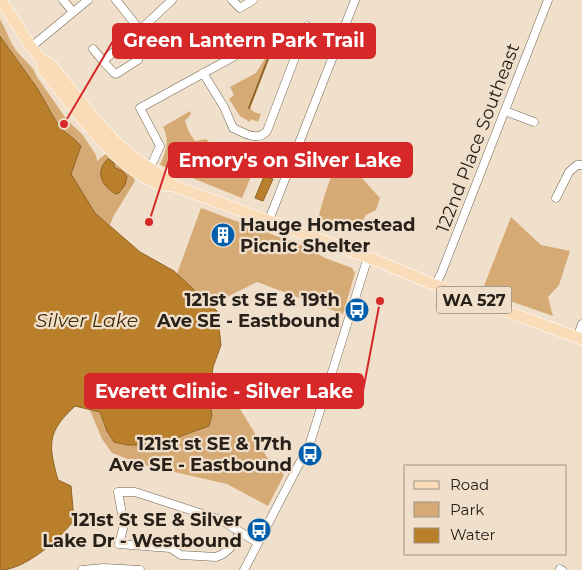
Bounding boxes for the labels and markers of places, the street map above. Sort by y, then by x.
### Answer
callout: Green Lantern Park Trail [113,24,375,58]
callout: Emory's on Silver Lake [169,143,412,177]
place label: Hauge Homestead Picnic Shelter [240,214,416,257]
building icon: Hauge Homestead Picnic Shelter [210,222,236,248]
place label: 121st st SE & 19th Ave SE - Eastbound [156,289,340,332]
bus stop icon: 121st st SE & 19th Ave SE - Eastbound [344,297,370,323]
callout: Everett Clinic - Silver Lake [85,374,363,408]
place label: 121st st SE & 17th Ave SE - Eastbound [108,433,292,476]
bus stop icon: 121st st SE & 17th Ave SE - Eastbound [297,441,323,467]
place label: 121st St SE & Silver Lake Dr - Westbound [42,509,242,552]
bus stop icon: 121st St SE & Silver Lake Dr - Westbound [246,517,272,543]

